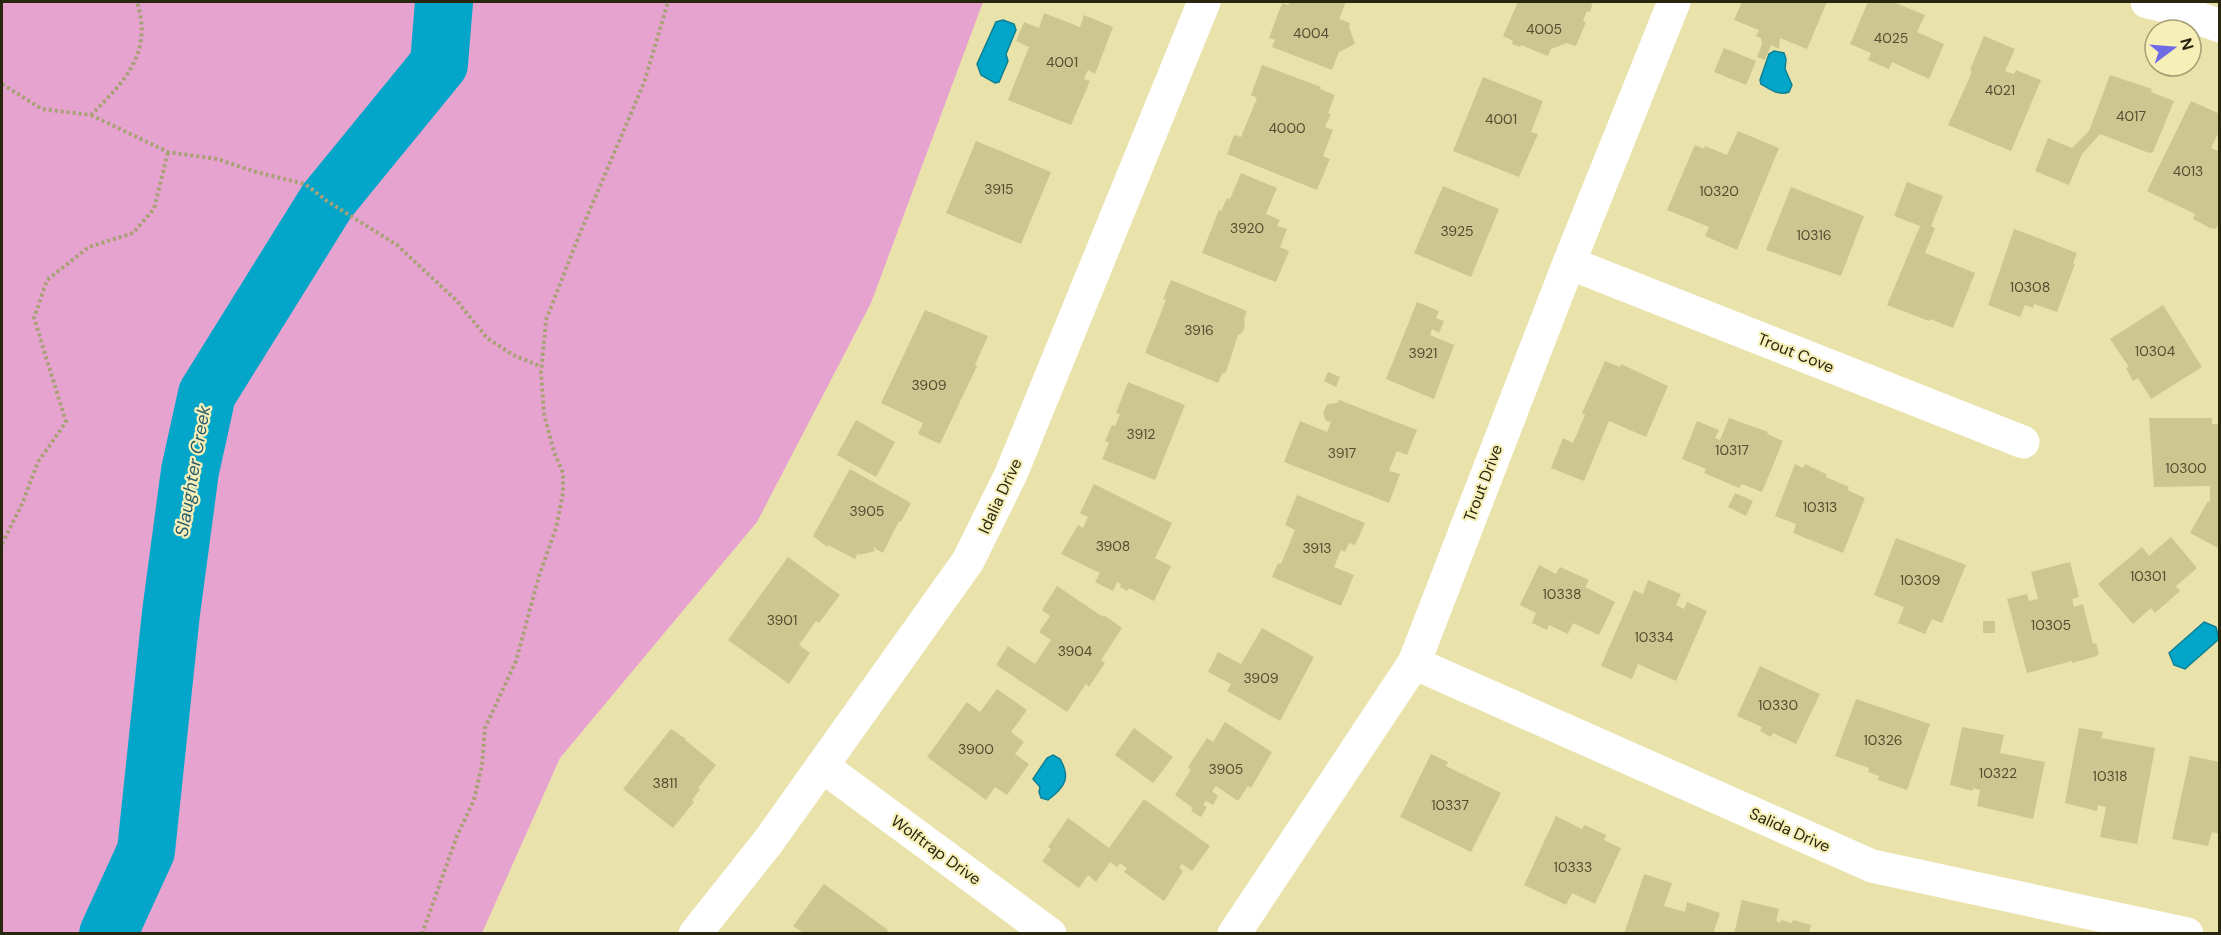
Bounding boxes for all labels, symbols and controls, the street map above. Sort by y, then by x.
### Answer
north arrow [2143,18,2203,78]
house number: 4005 [1526,20,1562,38]
house number: 4004 [1293,24,1330,42]
house number: 4025 [1874,29,1908,47]
text: N [2175,35,2199,53]
house number: 4001 [1046,53,1078,71]
house number: 4021 [1985,81,2015,99]
house number: 4017 [2116,107,2146,125]
house number: 4001 [1485,110,1517,128]
house number: 4000 [1268,119,1306,137]
house number: 4013 [2173,162,2203,180]
house number: 3915 [984,180,1014,198]
house number: 10320 [1699,182,1739,200]
house number: 3920 [1230,219,1264,237]
house number: 3925 [1440,222,1474,240]
house number: 10316 [1796,226,1832,244]
house number: 10308 [2010,278,2050,296]
house number: 3916 [1184,321,1214,339]
street label: Trout Cove [1755,328,1837,378]
house number: 10304 [2135,342,2176,360]
house number: 3921 [1409,344,1437,362]
house number: 3909 [911,376,947,394]
water label: Slaughter Creek [170,403,216,539]
house number: 3912 [1127,425,1155,443]
house number: 10317 [1715,441,1749,459]
street label: Trout Drive [1459,442,1507,524]
house number: 3917 [1328,444,1356,462]
street label: Idalia Drive [973,455,1027,537]
house number: 10300 [2165,459,2207,477]
house number: 10313 [1803,498,1837,516]
house number: 3905 [850,502,884,520]
house number: 3908 [1096,537,1130,555]
house number: 3913 [1302,539,1332,557]
house number: 10301 [2130,567,2166,585]
house number: 10309 [1900,571,1940,589]
house number: 10338 [1542,585,1582,603]
house number: 3901 [767,611,797,629]
house number: 10305 [2031,616,2071,634]
house number: 10334 [1635,628,1674,646]
house number: 3904 [1058,642,1093,660]
house number: 3909 [1243,669,1279,687]
house number: 10330 [1758,696,1798,714]
house number: 10326 [1863,731,1903,749]
house number: 3900 [958,740,994,758]
house number: 3905 [1209,760,1243,778]
house number: 10322 [1979,764,2017,782]
house number: 10318 [2093,767,2127,785]
house number: 3811 [652,774,678,792]
house number: 10337 [1431,796,1469,814]
street label: Salida Drive [1746,803,1834,857]
street label: Wolftrap Drive [887,810,985,890]
house number: 10333 [1554,858,1592,876]

